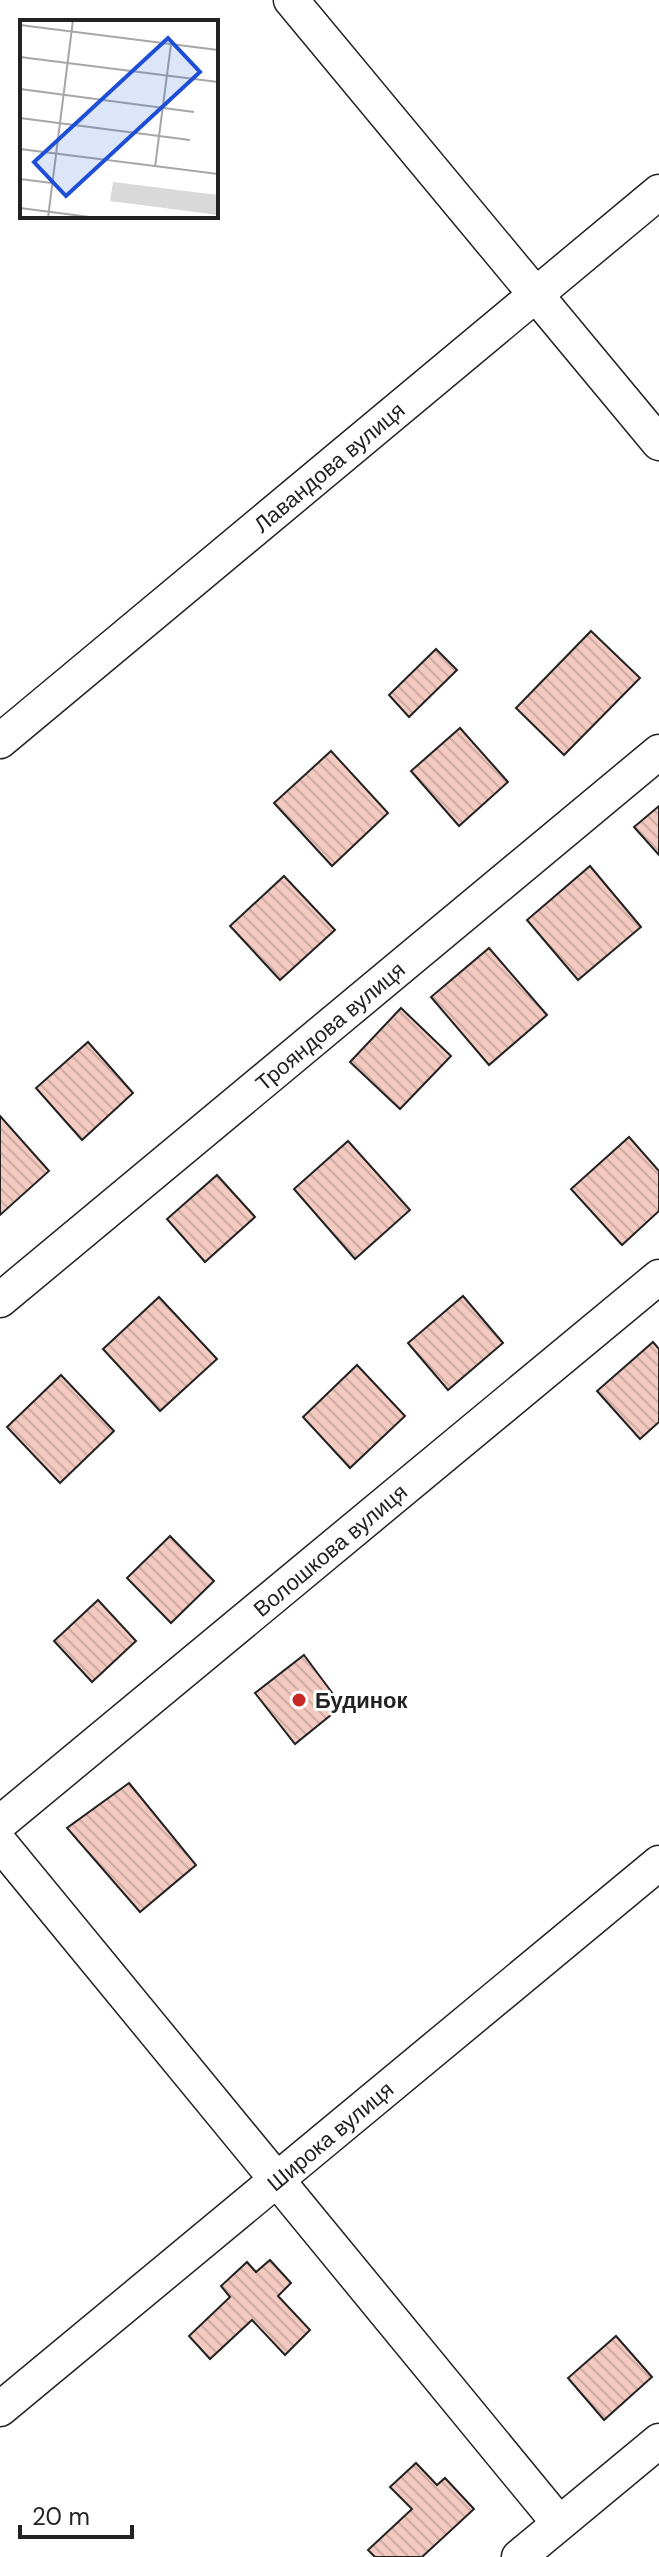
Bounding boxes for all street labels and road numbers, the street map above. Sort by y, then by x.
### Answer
street label: Лавандова вулиця [248,396,411,539]
street label: Трояндова вулиця [249,955,411,1097]
street label: Волошкова вулиця [247,1477,413,1623]
street label: Широка вулиця [261,2075,400,2198]

